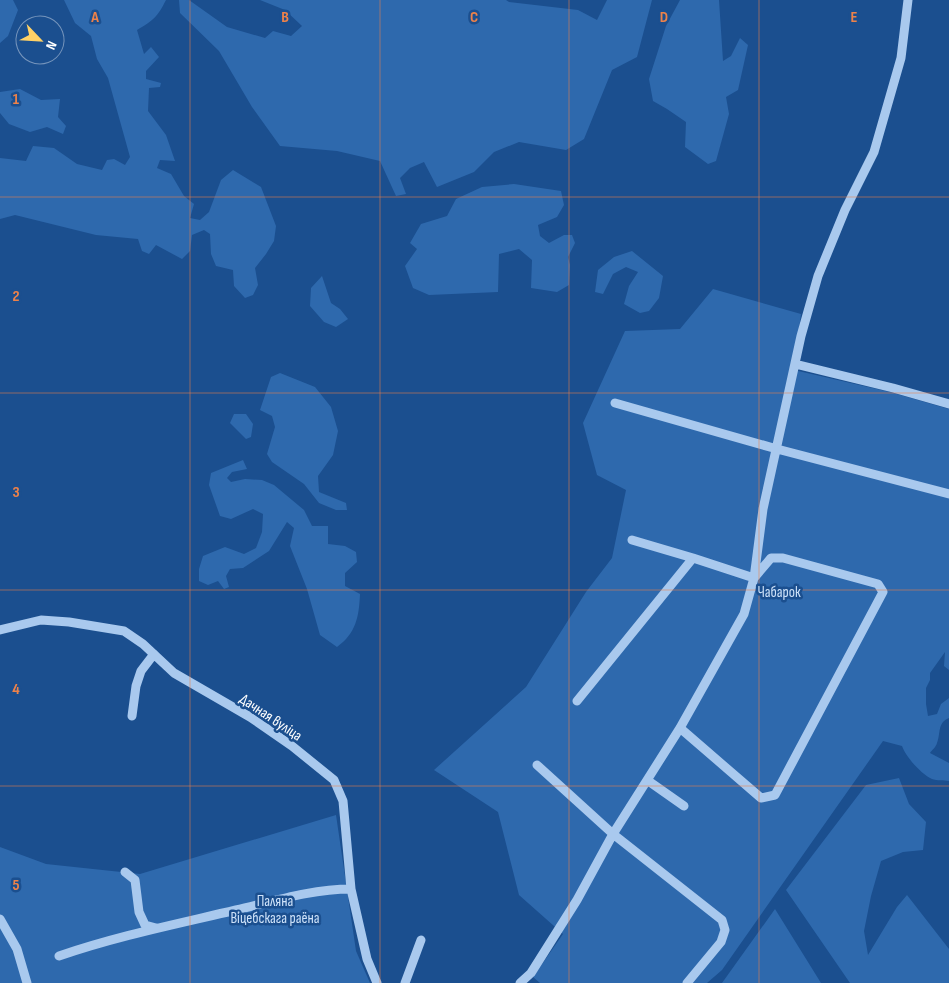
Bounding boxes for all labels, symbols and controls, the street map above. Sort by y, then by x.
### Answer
text: A [90,8,99,27]
text: B [281,8,289,27]
text: C [470,8,478,27]
text: D [660,8,668,27]
text: E [851,8,858,27]
north arrow [15,15,65,65]
text: N [42,38,61,52]
text: 1 [13,90,20,109]
text: 2 [12,287,20,306]
text: 3 [12,483,20,502]
park label: Чабарок [757,583,801,602]
text: 4 [12,680,20,699]
street label: Дачная вуліца [236,690,306,745]
text: 5 [12,876,20,895]
park label: Паляна Віцебскага раёна [230,892,320,928]

